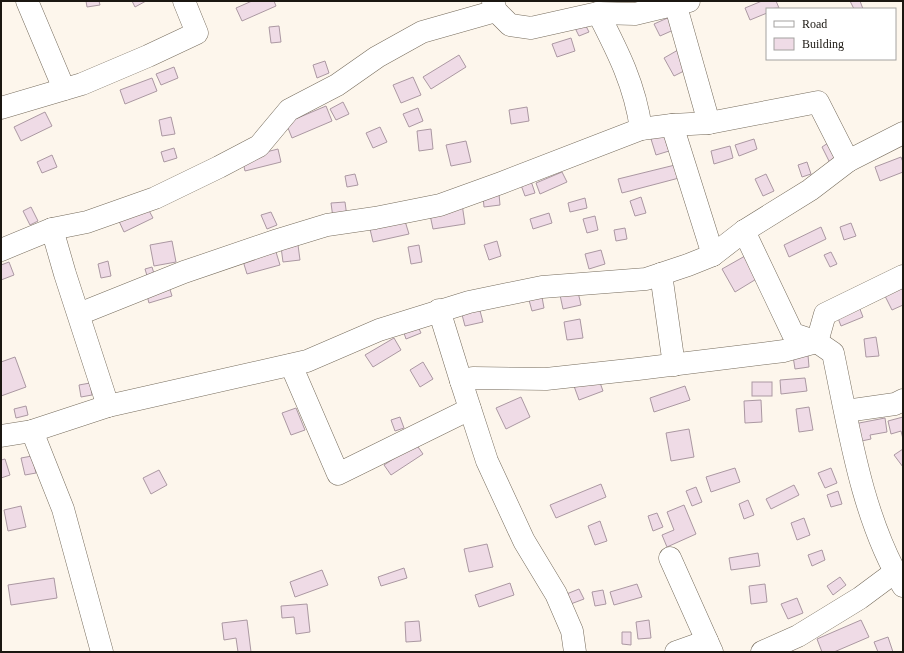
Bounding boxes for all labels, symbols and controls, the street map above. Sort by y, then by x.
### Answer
legend [766,8,896,60]
text: Road [802,17,827,31]
text: Building [802,37,844,51]

